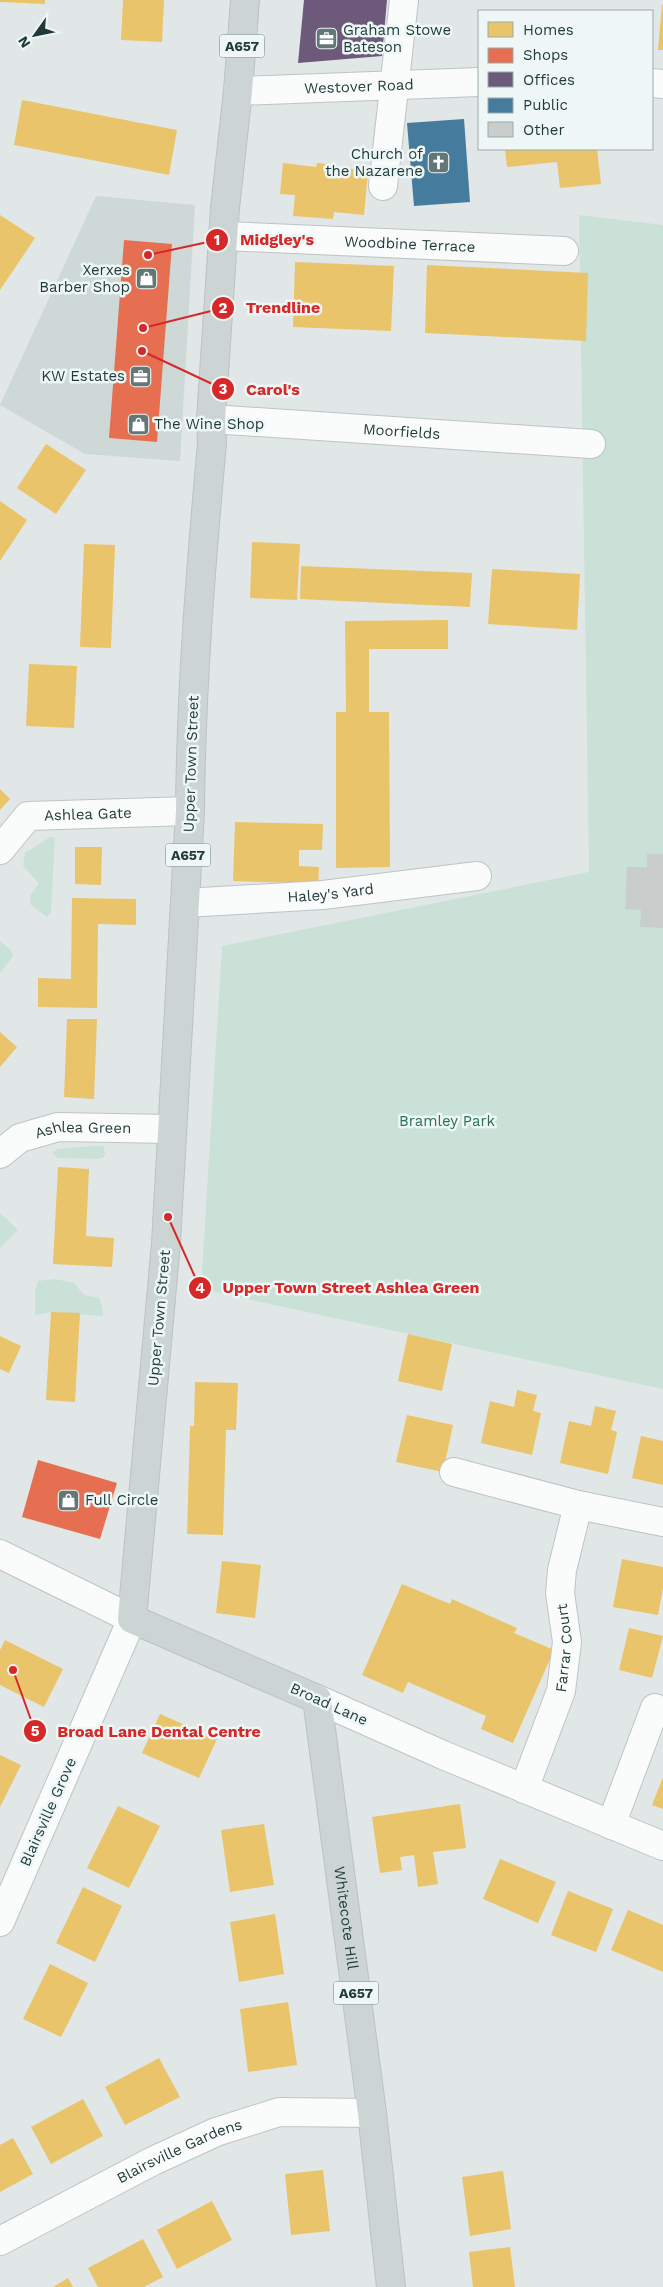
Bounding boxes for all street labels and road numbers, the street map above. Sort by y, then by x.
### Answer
road number: A657 [220,34,264,58]
street label: Westover Road [304,75,414,98]
street label: Woodbine Terrace [344,232,476,256]
street label: Moorfields [362,420,441,443]
street label: Upper Town Street [180,695,202,833]
street label: Ashlea Gate [44,804,132,824]
road number: A657 [166,844,210,866]
street label: Haley's Yard [287,880,375,906]
street label: Ashlea Green [33,1117,131,1142]
street label: Upper Town Street [144,1248,174,1387]
street label: Farrar Court [552,1602,576,1693]
street label: Broad Lane [287,1679,371,1729]
street label: Blairsville Grove [16,1755,80,1869]
street label: Whitecote Hill [330,1865,362,1971]
road number: A657 [334,1982,378,2005]
street label: Blairsville Gardens [114,2115,244,2187]

